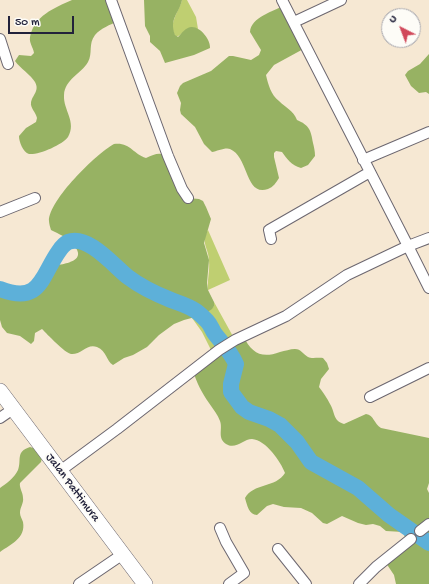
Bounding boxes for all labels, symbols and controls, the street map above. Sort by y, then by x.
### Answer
scale bar [10,8,76,34]
north arrow [381,8,421,48]
text: U [387,13,400,26]
text: 50 m [15,16,40,30]
street label: Jalan Pattimura [42,451,102,525]

